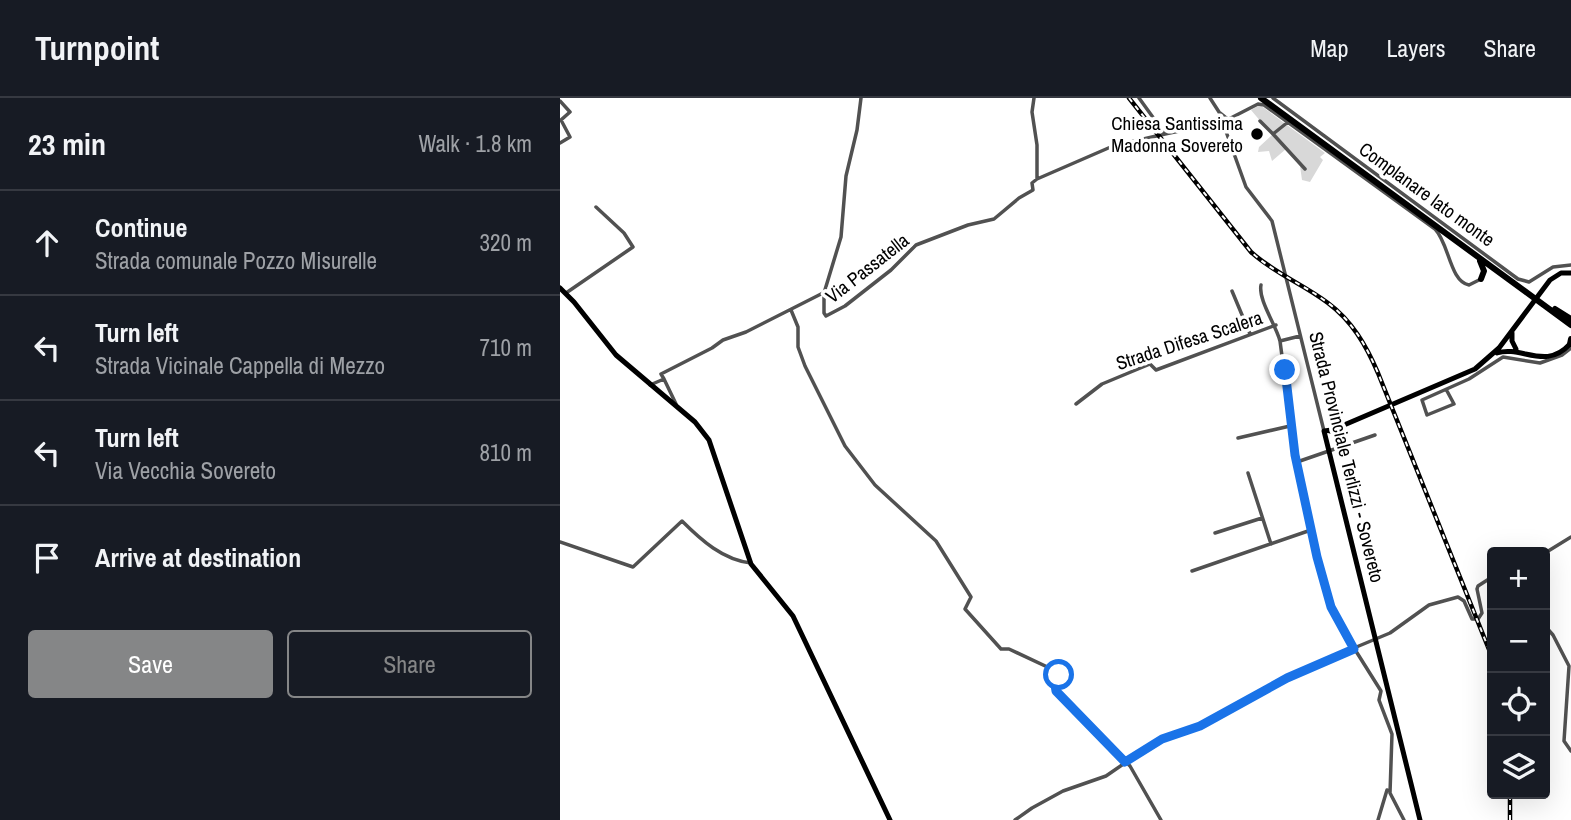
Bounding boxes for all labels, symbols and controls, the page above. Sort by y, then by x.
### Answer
text: Turnpoint [35,26,159,70]
text: Map [1310,32,1348,64]
text: Layers [1386,32,1445,64]
text: Share [1483,32,1536,64]
place label: Chiesa Santissima Madonna Sovereto [1111,110,1243,158]
text: 23 min [28,124,106,164]
marker: Chiesa Santissima Madonna Sovereto [1249,126,1265,142]
text: Walk · 1.8 km [418,128,532,159]
street label: Complanare lato monte [1354,136,1500,252]
text: Continue [95,210,187,245]
icon: ahead [28,224,66,262]
text: 320 m [480,227,532,258]
street label: Via Passatella [820,227,914,309]
text: Strada comunale Pozzo Misurelle [95,245,377,276]
street label: Strada Difesa Scalera [1113,304,1266,376]
text: Turn left [95,315,179,350]
icon: left [28,329,66,367]
street label: Strada Provinciale Terlizzi - Sovereto [1303,329,1391,585]
text: 710 m [480,332,532,363]
text: Strada Vicinale Cappella di Mezzo [95,350,385,381]
route end [1269,354,1300,385]
text: Turn left [95,420,179,455]
icon: left [28,434,66,472]
text: 810 m [480,437,532,468]
text: Via Vecchia Sovereto [95,455,276,486]
icon: arrive [28,539,66,577]
text: Arrive at destination [95,540,301,575]
map controls [1487,547,1550,799]
button: + [1487,547,1550,610]
button: − [1487,610,1550,673]
button: Save [28,630,273,698]
button: Share [287,630,532,698]
route start [1043,659,1074,690]
button: locate [1487,673,1550,736]
button: layers [1487,736,1550,799]

